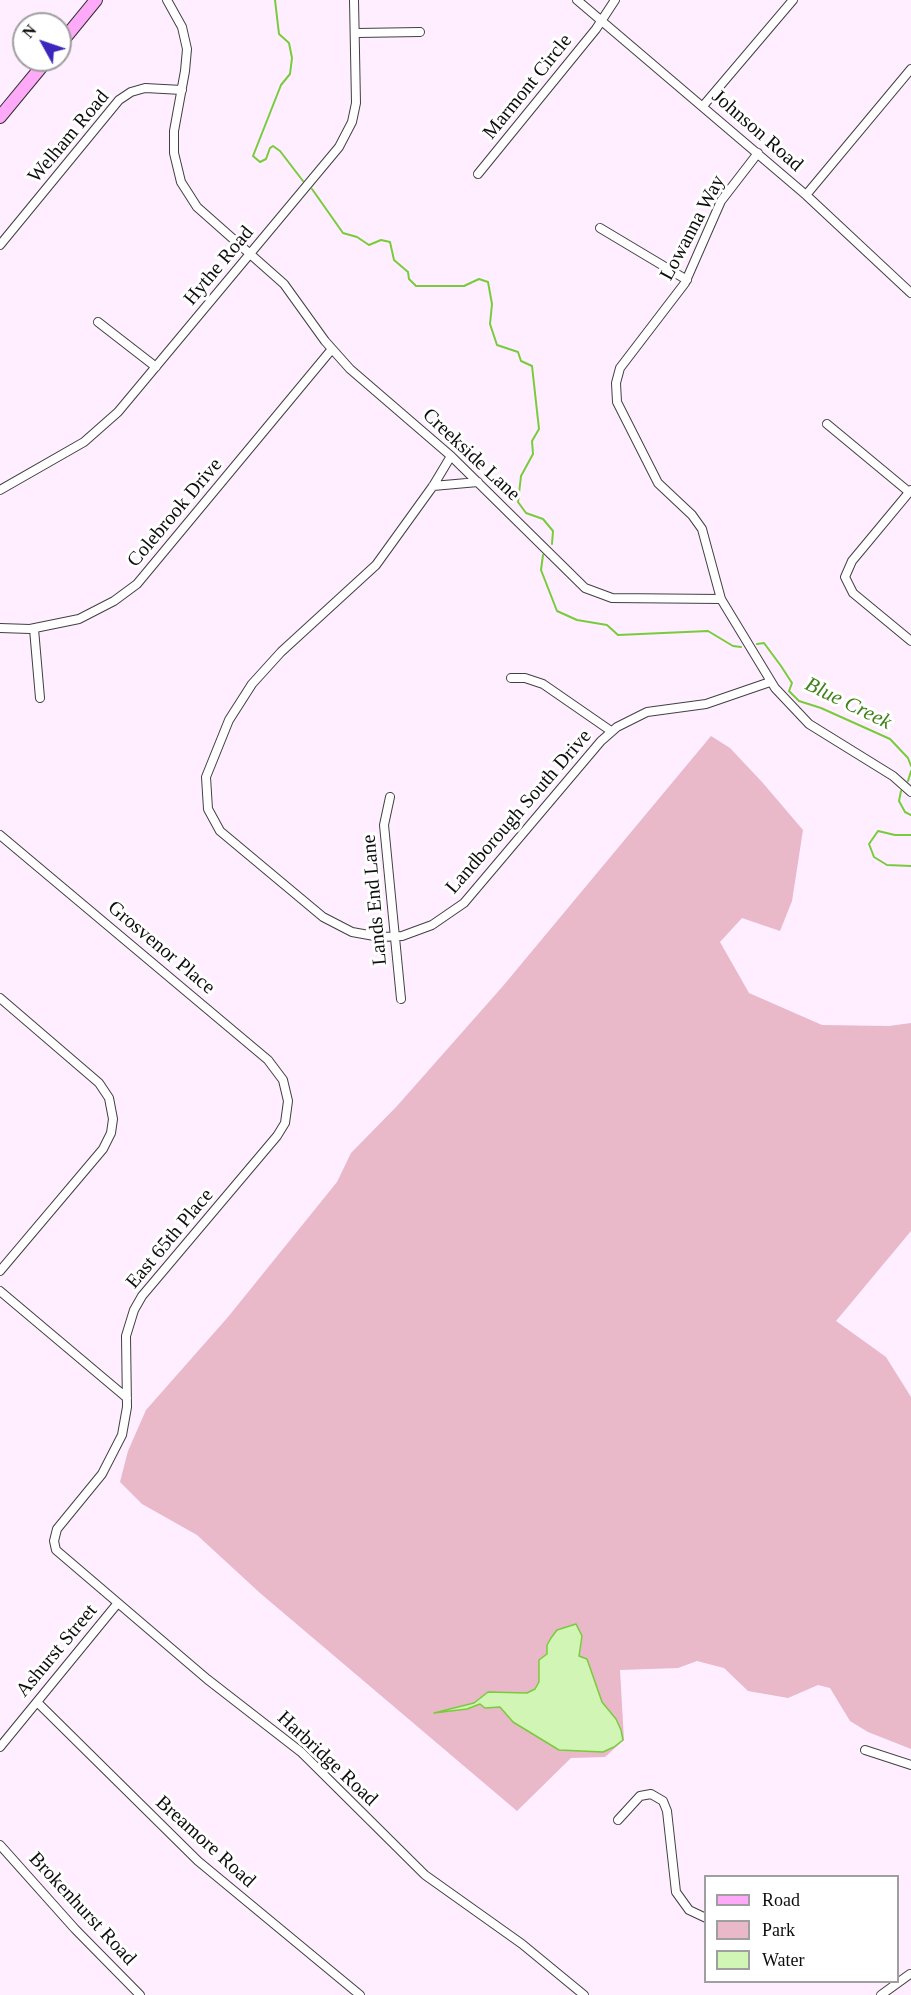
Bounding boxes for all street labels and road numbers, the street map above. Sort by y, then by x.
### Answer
street label: Marmont Circle [478,30,578,144]
street label: Johnson Road [707,85,807,177]
street label: Welham Road [23,86,115,188]
street label: Lowanna Way [655,171,731,285]
street label: Hythe Road [179,221,259,311]
street label: Creekside Lane [417,404,525,506]
street label: Colebrook Drive [122,454,228,572]
street label: Landborough South Drive [441,725,597,899]
street label: Lands End Lane [357,834,393,966]
street label: Grosvenor Place [102,896,220,1000]
street label: East 65th Place [121,1184,219,1294]
street label: Ashurst Street [11,1600,103,1702]
street label: Harbridge Road [272,1706,382,1812]
street label: Breamore Road [150,1791,260,1893]
street label: Brokenhurst Road [23,1847,141,1971]

